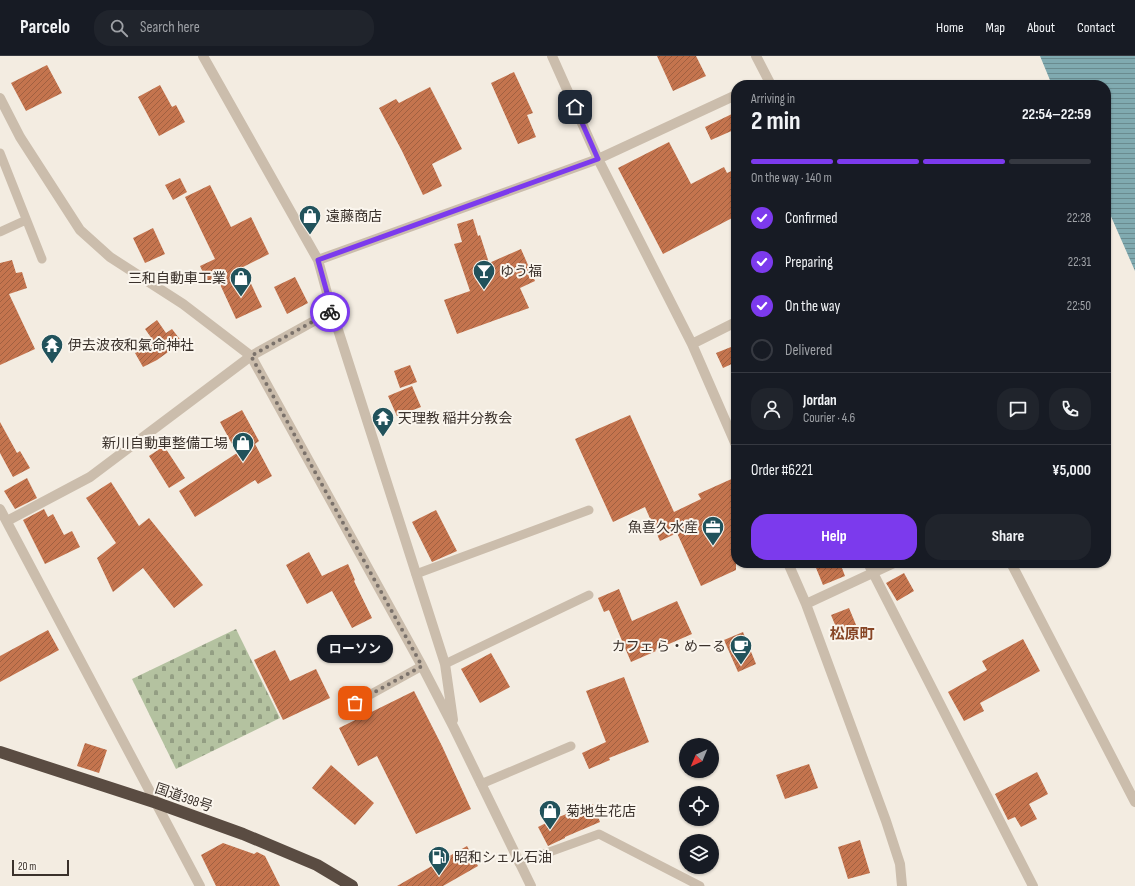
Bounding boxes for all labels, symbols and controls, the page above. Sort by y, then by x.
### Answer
search box [94,10,374,46]
text: Parcelo [20,16,70,39]
icon: search [108,17,130,39]
text: Search here [140,18,200,37]
text: Home [936,19,964,36]
text: Map [986,19,1005,36]
text: About [1027,19,1055,36]
text: Contact [1077,19,1115,36]
pin [558,90,592,124]
text: Arriving in [751,91,795,107]
icon: home [564,96,586,118]
text: 22:54–22:59 [1022,105,1091,124]
text: 2 min [751,106,801,137]
text: On the way · 140 m [751,170,832,186]
shop icon: 遠藤商店 [297,203,323,236]
icon: check [751,207,773,229]
place label: 遠藤商店 [326,208,382,225]
text: Confirmed [785,209,838,228]
text: 22:28 [1067,210,1091,226]
icon: check [751,251,773,273]
text: Preparing [785,253,833,272]
text: 22:31 [1068,254,1091,270]
bar icon: ゆう福 [471,258,497,291]
place label: ゆう福 [500,263,542,280]
shop icon: 三和自動車工業 [228,265,254,298]
place label: 三和自動車工業 [128,270,226,287]
courier [310,292,350,332]
icon: check [751,295,773,317]
text: On the way [785,297,840,316]
text: 22:50 [1067,298,1091,314]
icon: bike [319,301,341,323]
temple icon: 伊去波夜和氣命神社 [39,332,65,365]
place label: 伊去波夜和氣命神社 [68,337,194,354]
text: Delivered [785,341,832,360]
button: person [751,388,793,430]
button: chat [997,388,1039,430]
button: phone [1049,388,1091,430]
text: Jordan [803,391,837,410]
temple icon: 天理教 稲井分教会 [370,405,396,438]
place label: 天理教 稲井分教会 [398,410,512,427]
text: Courier · 4.6 [803,410,855,426]
shop icon: 新川自動車整備工場 [230,430,256,463]
place label: 新川自動車整備工場 [102,435,228,452]
text: Order #6221 [751,461,813,480]
text: ¥5,000 [1052,461,1091,480]
office icon: 魚喜久水産 [700,514,726,547]
button: Help [751,514,917,560]
button: Share [925,514,1091,560]
place label: 魚喜久水産 [628,519,698,536]
district label: 松原町 [829,625,875,644]
cafe icon: カフェ ら・めーる [728,633,754,666]
callout: ローソン [317,635,393,663]
place label: カフェ ら・めーる [612,638,726,655]
text: ローソン [329,641,381,657]
pin [338,686,372,720]
icon: bag [344,692,366,714]
north arrow [679,738,719,778]
map controls [679,738,719,874]
street label: 国道398号 [153,780,215,815]
button: locate [679,786,719,826]
shop icon: 菊地生花店 [537,798,563,831]
place label: 菊地生花店 [566,803,636,820]
button: layers [679,834,719,874]
fuel station icon: 昭和シェル石油 [426,844,452,877]
place label: 昭和シェル石油 [454,849,552,866]
scale bar [12,858,69,877]
text: 20 m [18,860,36,873]

